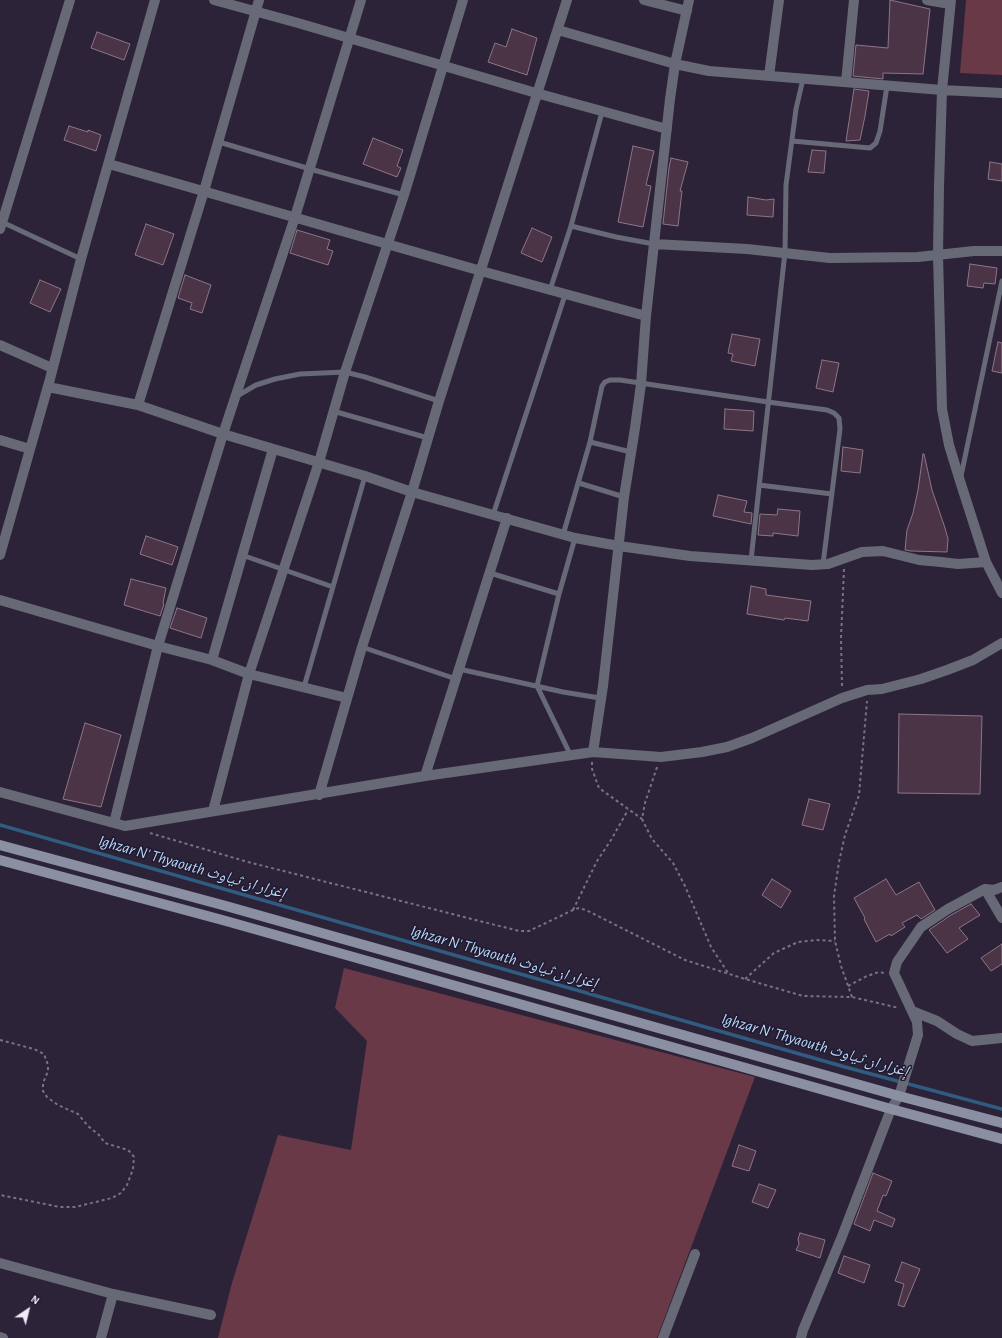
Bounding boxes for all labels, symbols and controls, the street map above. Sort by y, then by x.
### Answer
water label: Ighzar N' Thyaouth إغزار ان ثياوث [96,831,288,903]
water label: Ighzar N' Thyaouth إغزار ان ثياوث [408,921,600,993]
water label: Ighzar N' Thyaouth إغزار ان ثياوث [719,1009,911,1081]
north arrow [8,1290,48,1330]
text: N [29,1293,41,1306]

